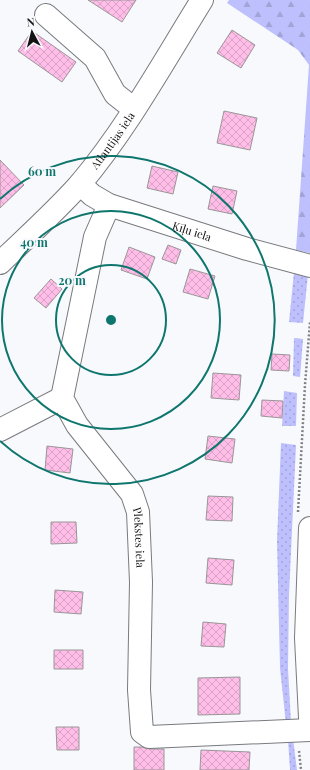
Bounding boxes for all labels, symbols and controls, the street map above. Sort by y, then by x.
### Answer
north arrow [12,12,52,52]
text: N [26,14,36,30]
street label: Atlantijas iela [86,108,138,173]
text: 60 m [28,163,56,179]
street label: Ķīļu iela [171,218,214,244]
text: 40 m [20,234,48,250]
text: 20 m [58,272,86,288]
centre of rings [104,313,118,327]
street label: Plekstes iela [130,505,148,569]

